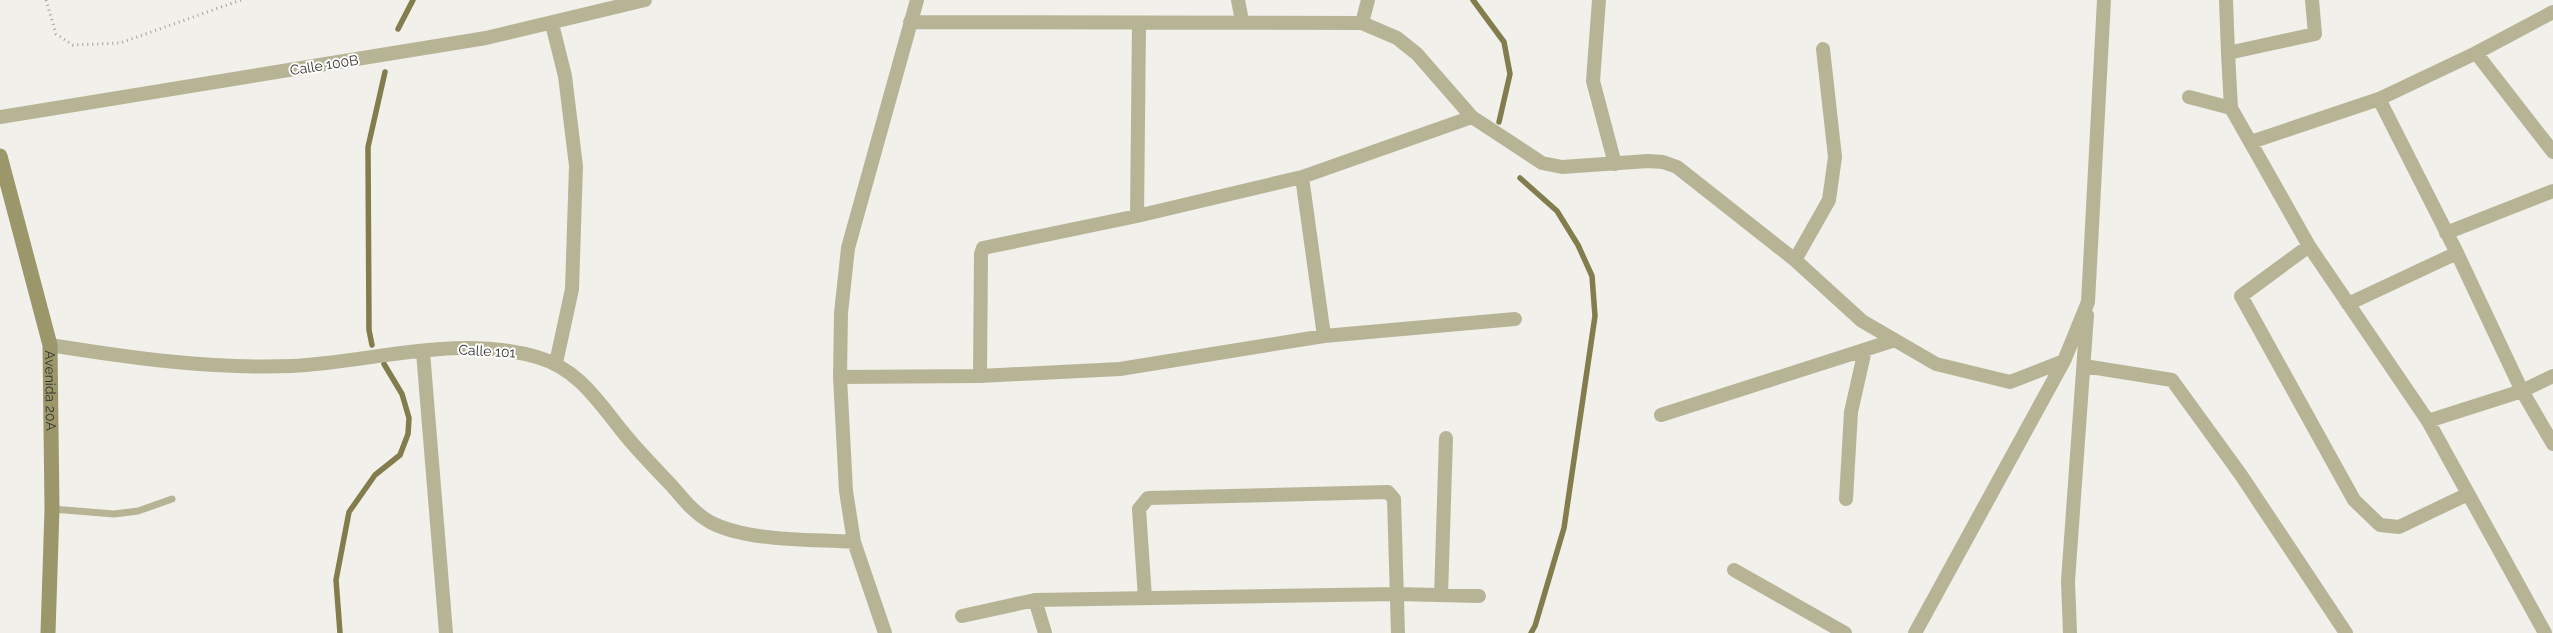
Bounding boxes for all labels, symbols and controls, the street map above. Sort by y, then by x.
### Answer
street label: Calle 100B [289,52,359,78]
street label: Calle 101 [458,342,516,360]
street label: Avenida 20A [42,350,59,431]

